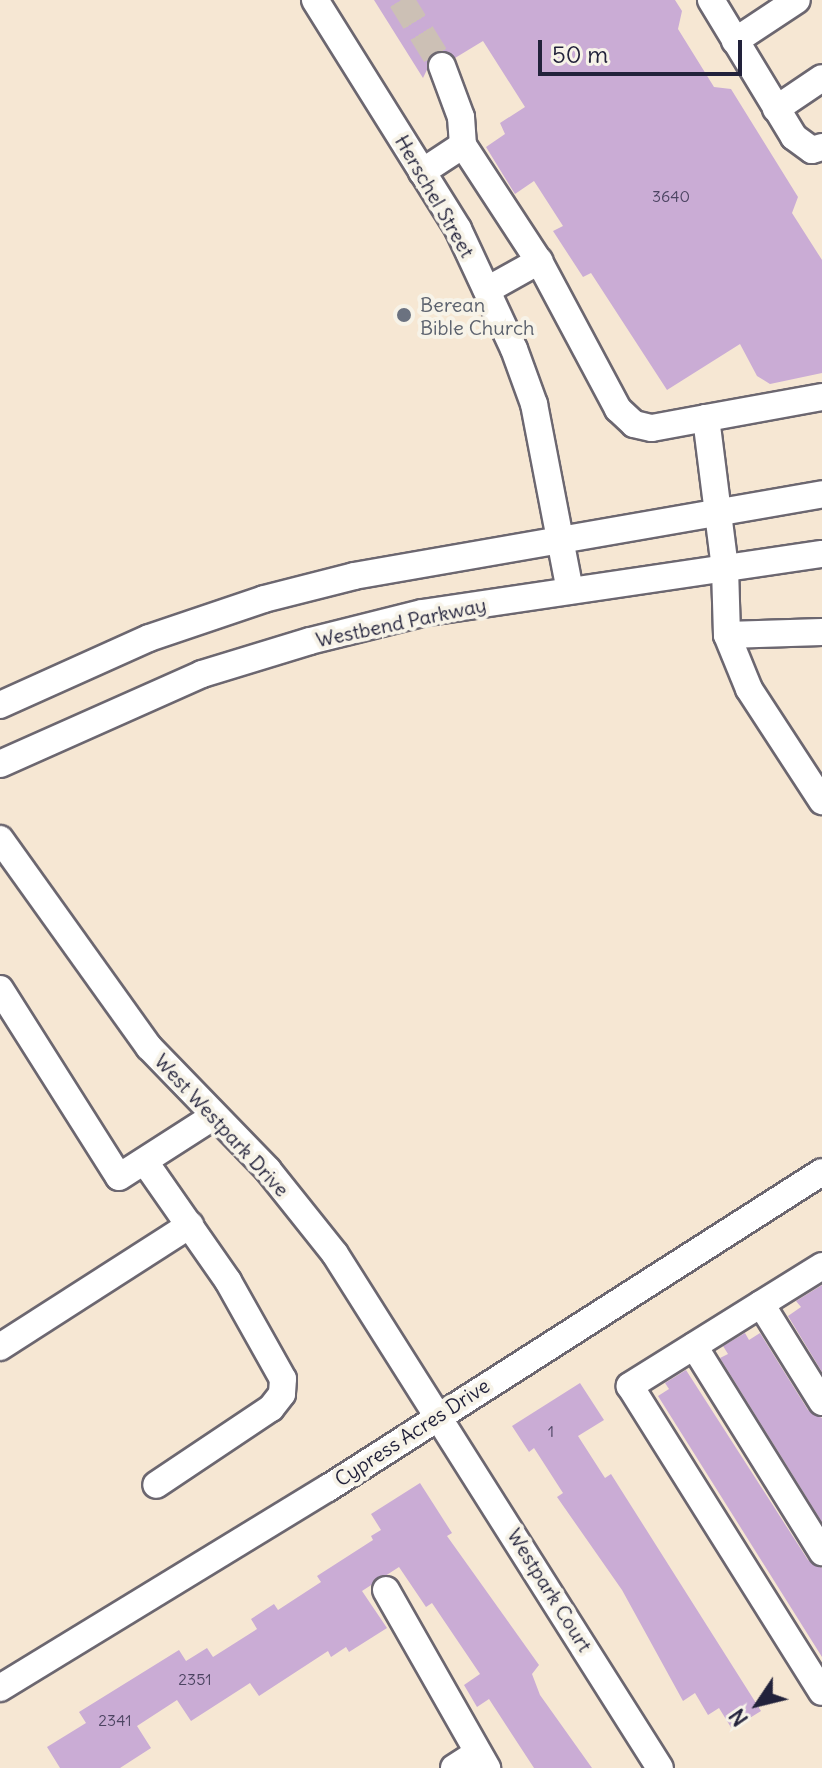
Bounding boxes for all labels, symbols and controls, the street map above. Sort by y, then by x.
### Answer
scale bar [542,24,746,74]
text: 50 m [552,39,608,69]
street label: Herschel Street [390,131,480,261]
house number: 3640 [652,186,690,206]
place label: Berean Bible Church [420,292,535,339]
marker: Berean Bible Church [395,306,413,324]
street label: Westbend Parkway [314,592,488,652]
street label: West Westpark Drive [150,1049,294,1201]
street label: Cypress Acres Drive [330,1373,494,1491]
house number: 1 [548,1421,554,1441]
street label: Westpark Court [503,1524,597,1656]
north arrow [718,1664,798,1744]
house number: 2351 [178,1669,212,1689]
text: N [723,1704,754,1732]
house number: 2341 [98,1710,132,1730]

